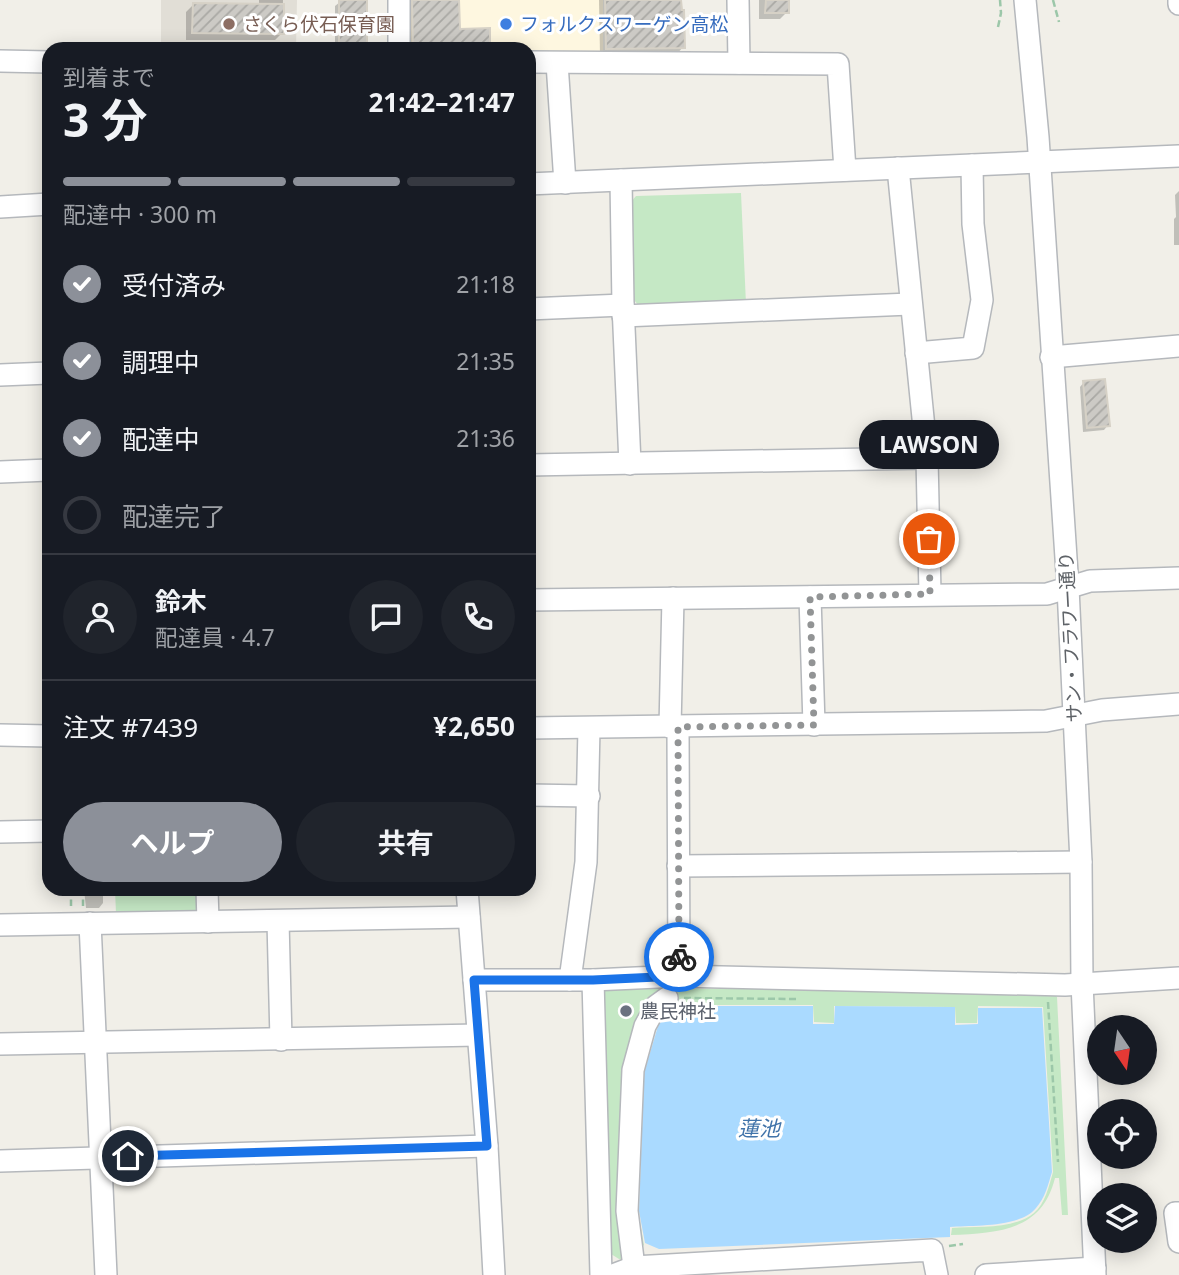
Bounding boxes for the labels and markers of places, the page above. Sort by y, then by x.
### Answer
place label: さくら伏石保育園 [243,11,395,37]
place label: フォルクスワーゲン高松 [520,11,728,37]
marker: さくら伏石保育園 [221,16,237,32]
marker: フォルクスワーゲン高松 [498,16,514,32]
callout: LAWSON [859,420,999,469]
pin [899,509,959,569]
place label: 農民神社 [640,998,716,1024]
marker: 農民神社 [618,1003,634,1019]
pin [98,1126,158,1186]

